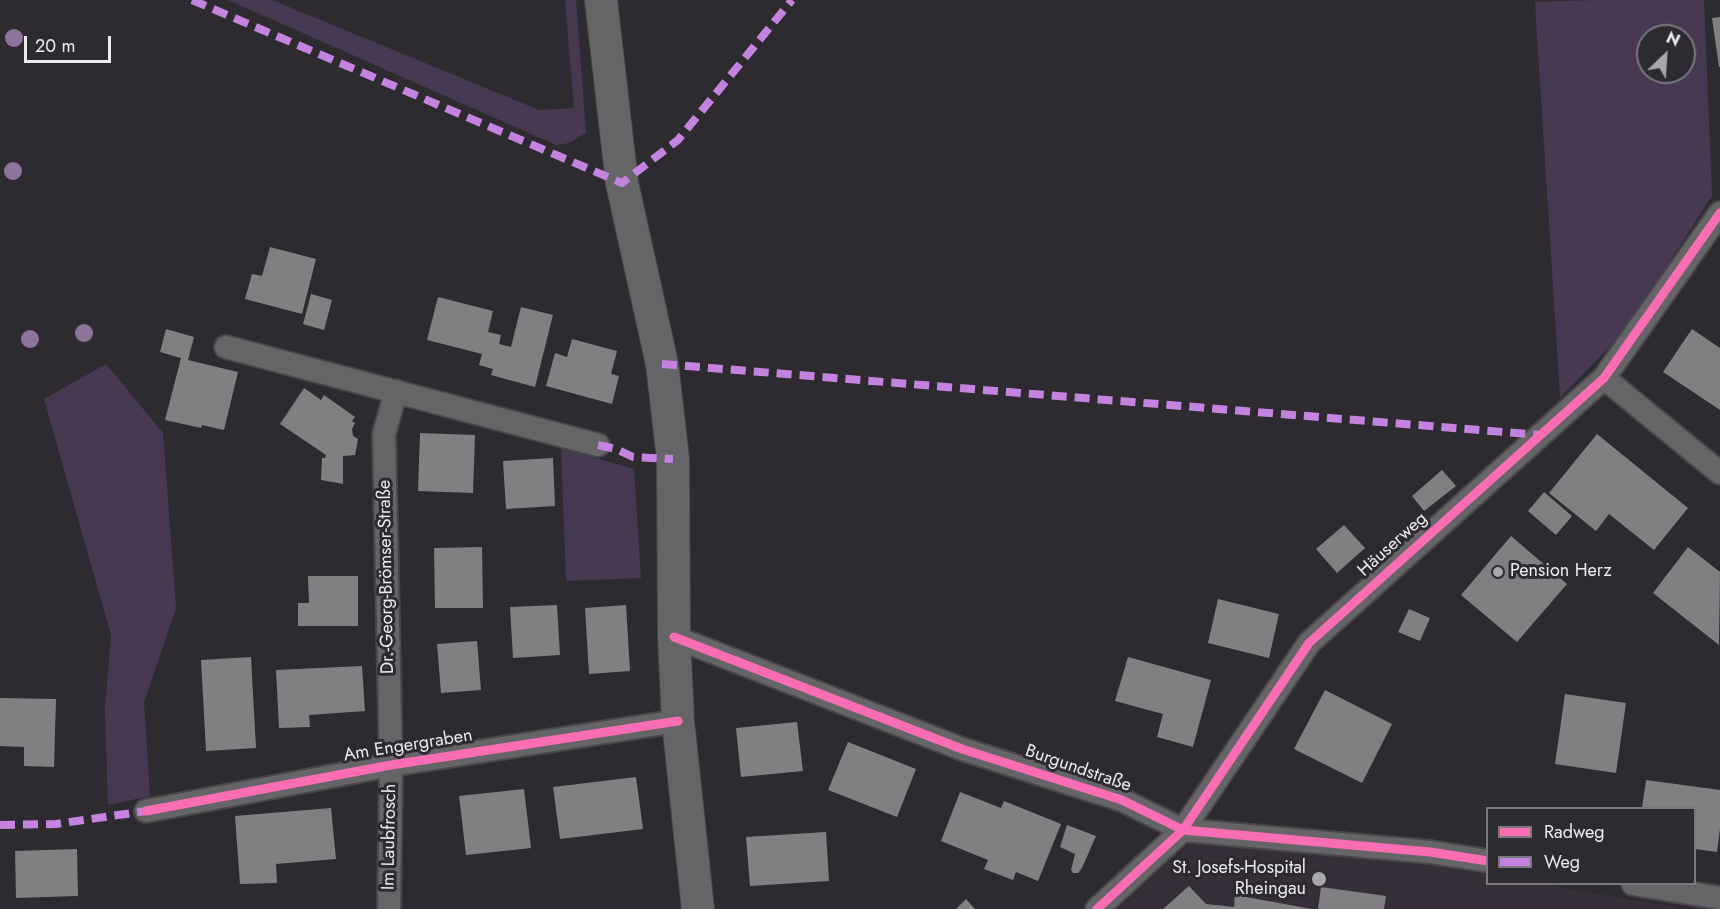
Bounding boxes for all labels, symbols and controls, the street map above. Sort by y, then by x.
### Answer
scale bar [27,24,114,62]
north arrow [1636,24,1696,84]
text: N [1662,26,1684,52]
text: 20 m [35,33,75,59]
street label: Dr.-Georg-Brömser-Straße [375,480,399,674]
street label: Häuserweg [1354,508,1432,582]
place label: Pension Herz [1510,561,1612,583]
marker: Pension Herz [1491,565,1505,579]
street label: Am Engergraben [342,725,474,767]
street label: Burgundstraße [1022,741,1134,797]
street label: Im Laubfrosch [378,784,402,890]
legend [1486,807,1696,885]
text: Radweg [1544,819,1605,845]
text: Weg [1544,849,1580,875]
place label: St. Josefs-Hospital Rheingau [1172,858,1306,900]
marker: St. Josefs-Hospital Rheingau [1310,870,1328,888]

